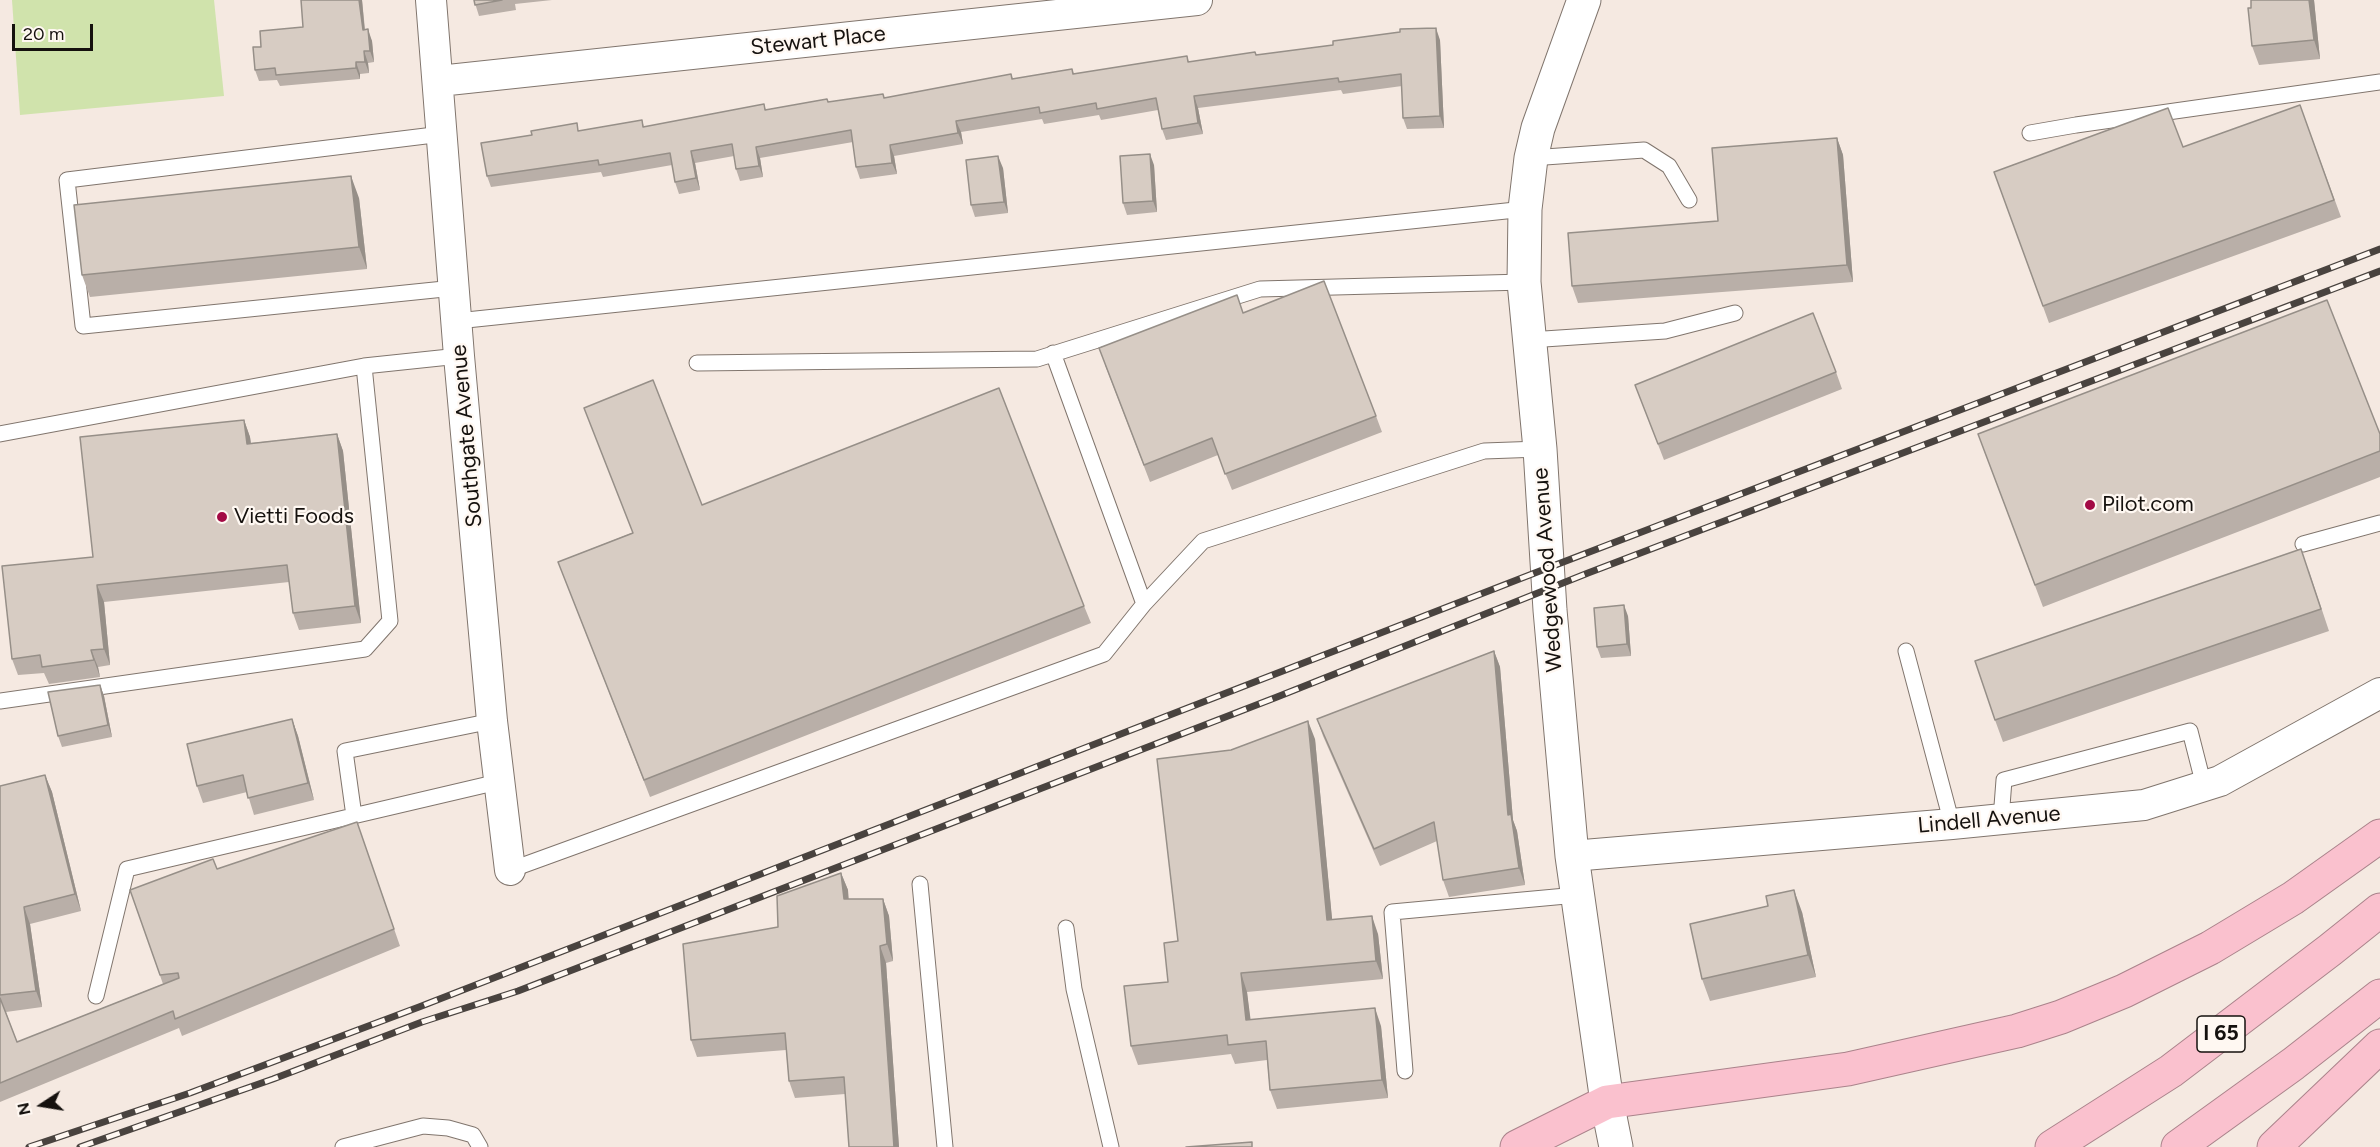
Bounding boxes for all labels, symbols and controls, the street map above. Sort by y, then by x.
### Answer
scale bar [15,12,96,50]
street label: Stewart Place [749,21,887,61]
text: 20 m [23,23,64,45]
street label: Southgate Avenue [446,344,488,528]
street label: Wedgewood Avenue [1528,467,1568,673]
place label: Pilot.com [2102,492,2194,518]
marker: Pilot.com [2083,498,2097,512]
place label: Vietti Foods [234,504,354,530]
marker: Vietti Foods [215,510,229,524]
street label: Lindell Avenue [1917,801,2061,839]
road number: I 65 [2197,1016,2245,1052]
north arrow [12,1075,72,1135]
text: N [13,1101,34,1117]

